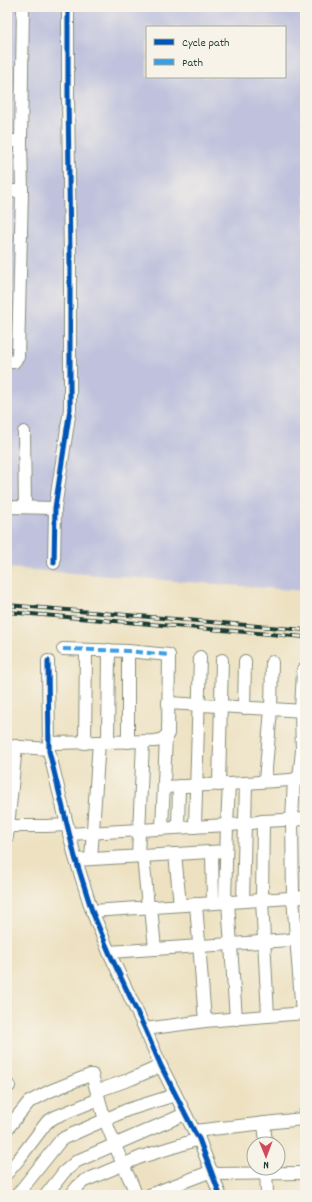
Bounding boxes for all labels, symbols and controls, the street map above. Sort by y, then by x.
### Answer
legend [146,26,286,78]
text: Cycle path [182,35,230,52]
text: Path [182,55,203,72]
north arrow [246,1136,286,1176]
text: N [263,1156,269,1172]

